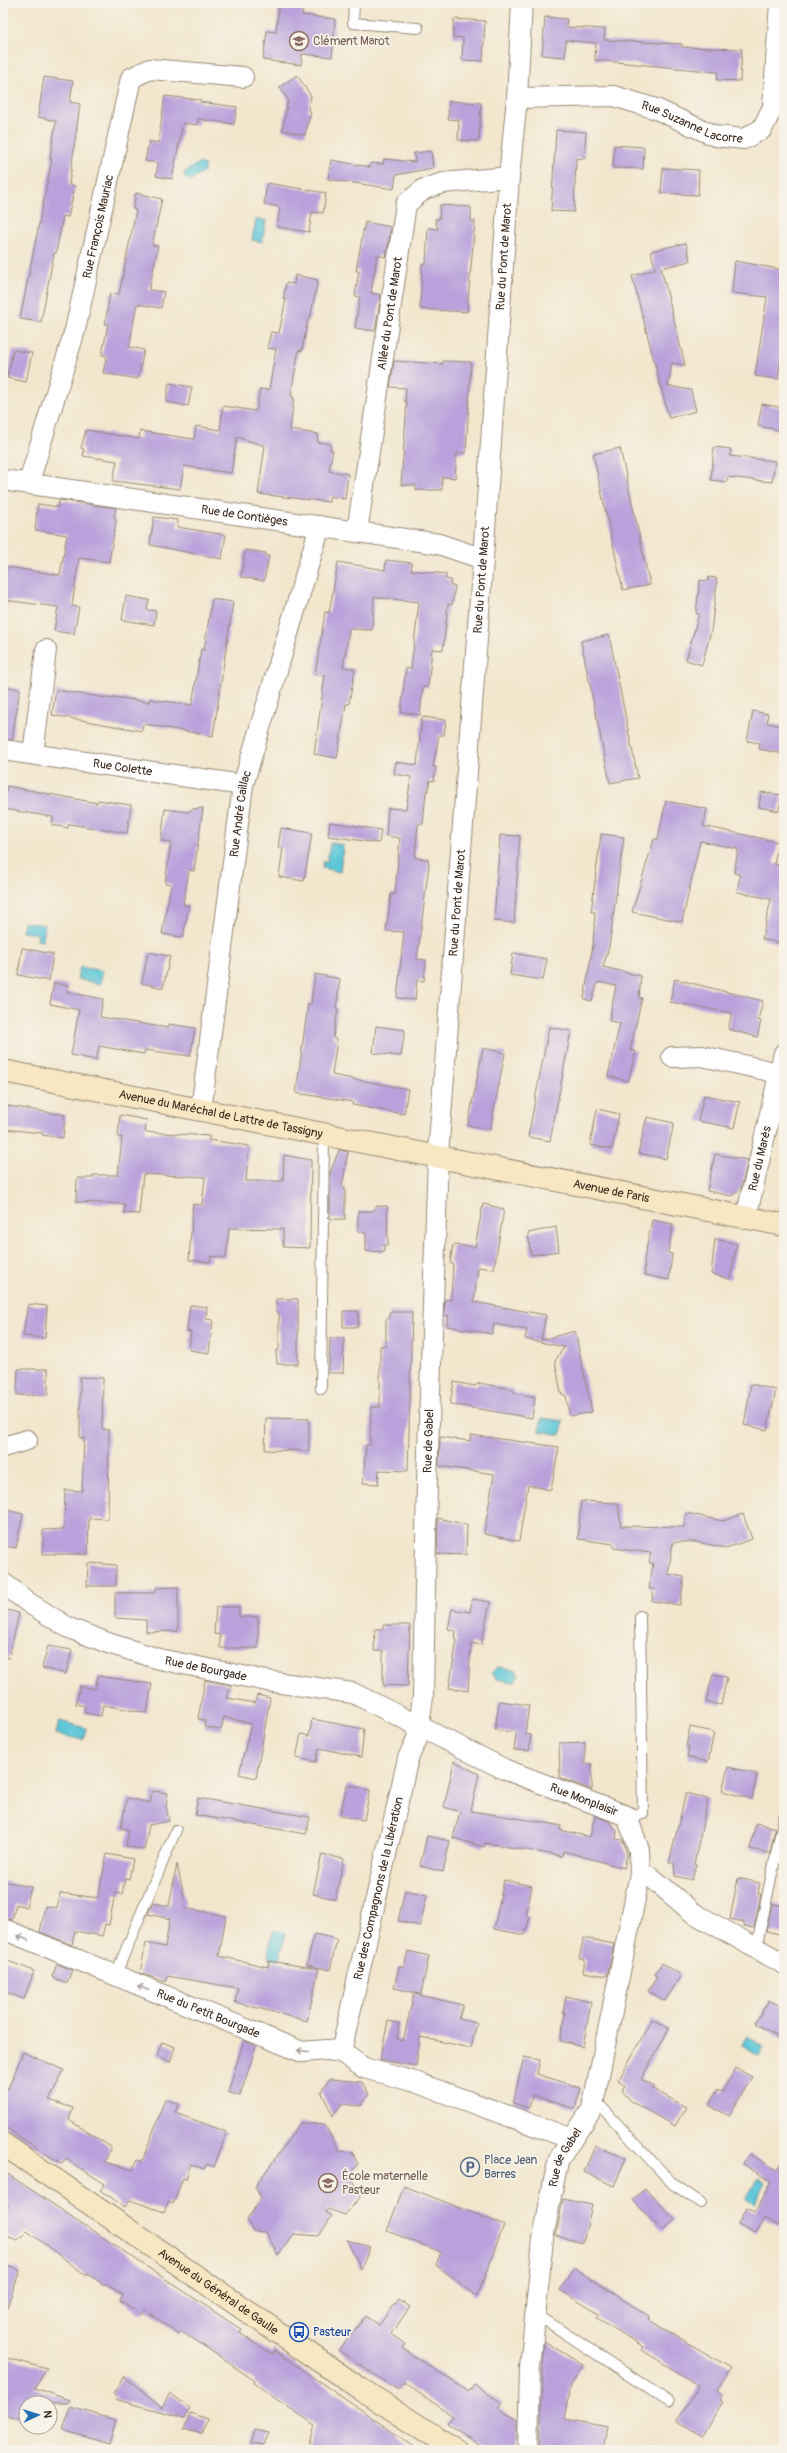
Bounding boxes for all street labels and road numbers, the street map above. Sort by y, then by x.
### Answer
street label: Rue Suzanne Lacorre [640,98,743,147]
street label: Rue François Mauriac [80,173,117,280]
street label: Rue du Pont de Marot [493,202,515,311]
street label: Allée du Pont de Marot [374,256,406,371]
street label: Rue de Contièges [200,502,289,530]
street label: Rue du Pont de Marot [470,526,493,634]
street label: Rue Colette [92,756,153,780]
street label: Rue André Caillac [227,768,255,858]
street label: Rue du Pont de Marot [446,849,469,957]
street label: Avenue du Maréchal de Lattre de Tassigny [118,1087,324,1142]
street label: Rue du Marès [745,1124,775,1193]
street label: Avenue de Paris [572,1177,651,1206]
street label: Rue de Gabel [420,1409,437,1473]
street label: Rue de Bourgade [163,1653,248,1685]
street label: Rue Monplaisir [548,1780,621,1820]
street label: Rue des Compagnons de la Libération [351,1795,407,1981]
street label: Rue du Petit Bourgade [154,1986,262,2042]
street label: Rue de Gabel [546,2125,586,2188]
street label: Avenue du Général de Gaulle [155,2245,281,2338]

